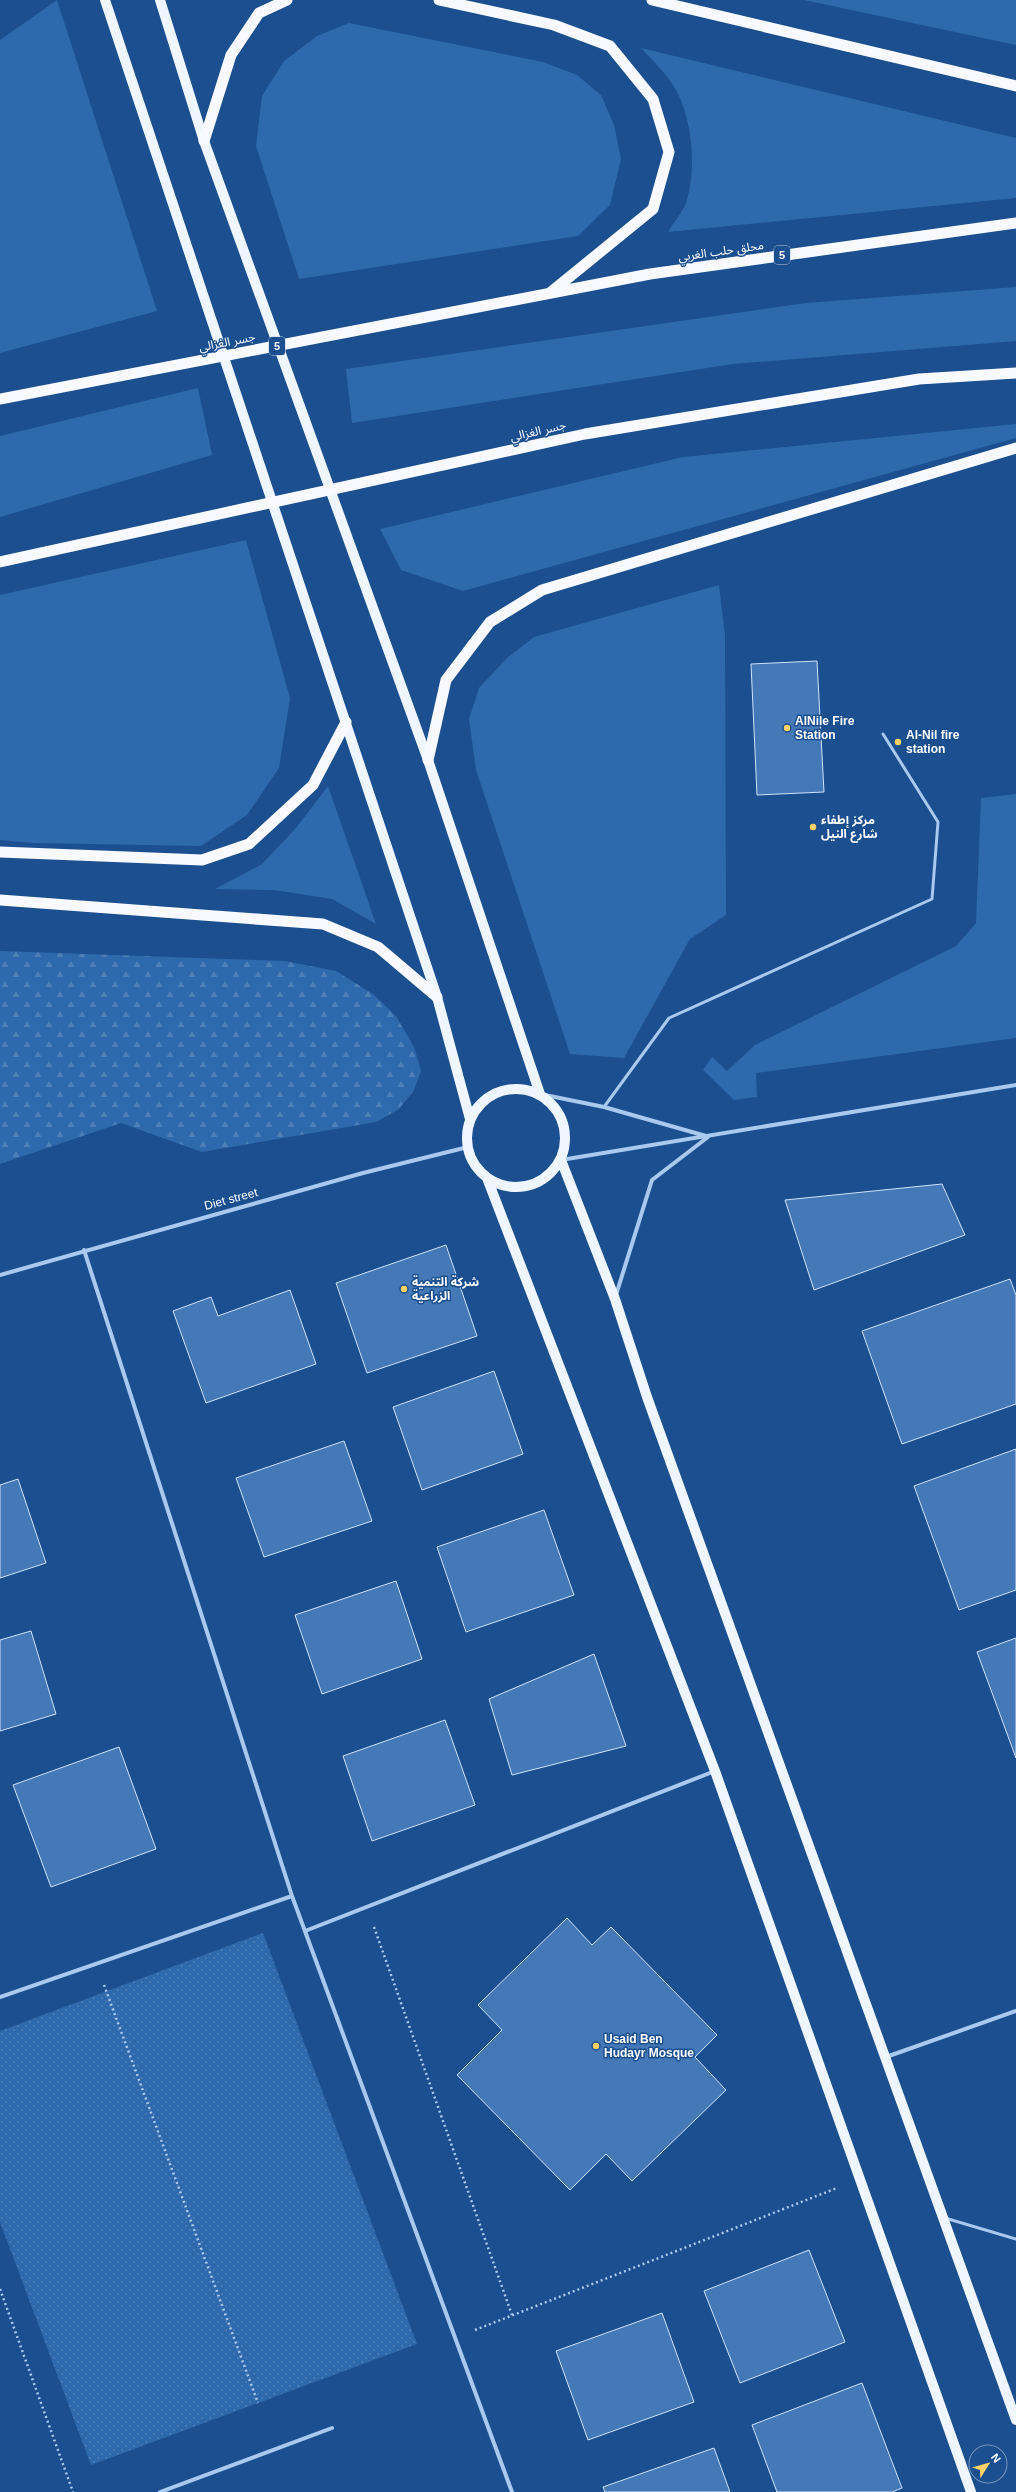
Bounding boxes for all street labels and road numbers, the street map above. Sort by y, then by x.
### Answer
street label: محلق حلب الغربي [677,238,765,267]
road number: 5 [774,246,790,264]
street label: جسر الغزالي [198,330,257,357]
road number: 5 [269,337,285,355]
street label: جسر الغزالي [509,418,568,447]
street label: Diet street [203,1185,260,1213]

